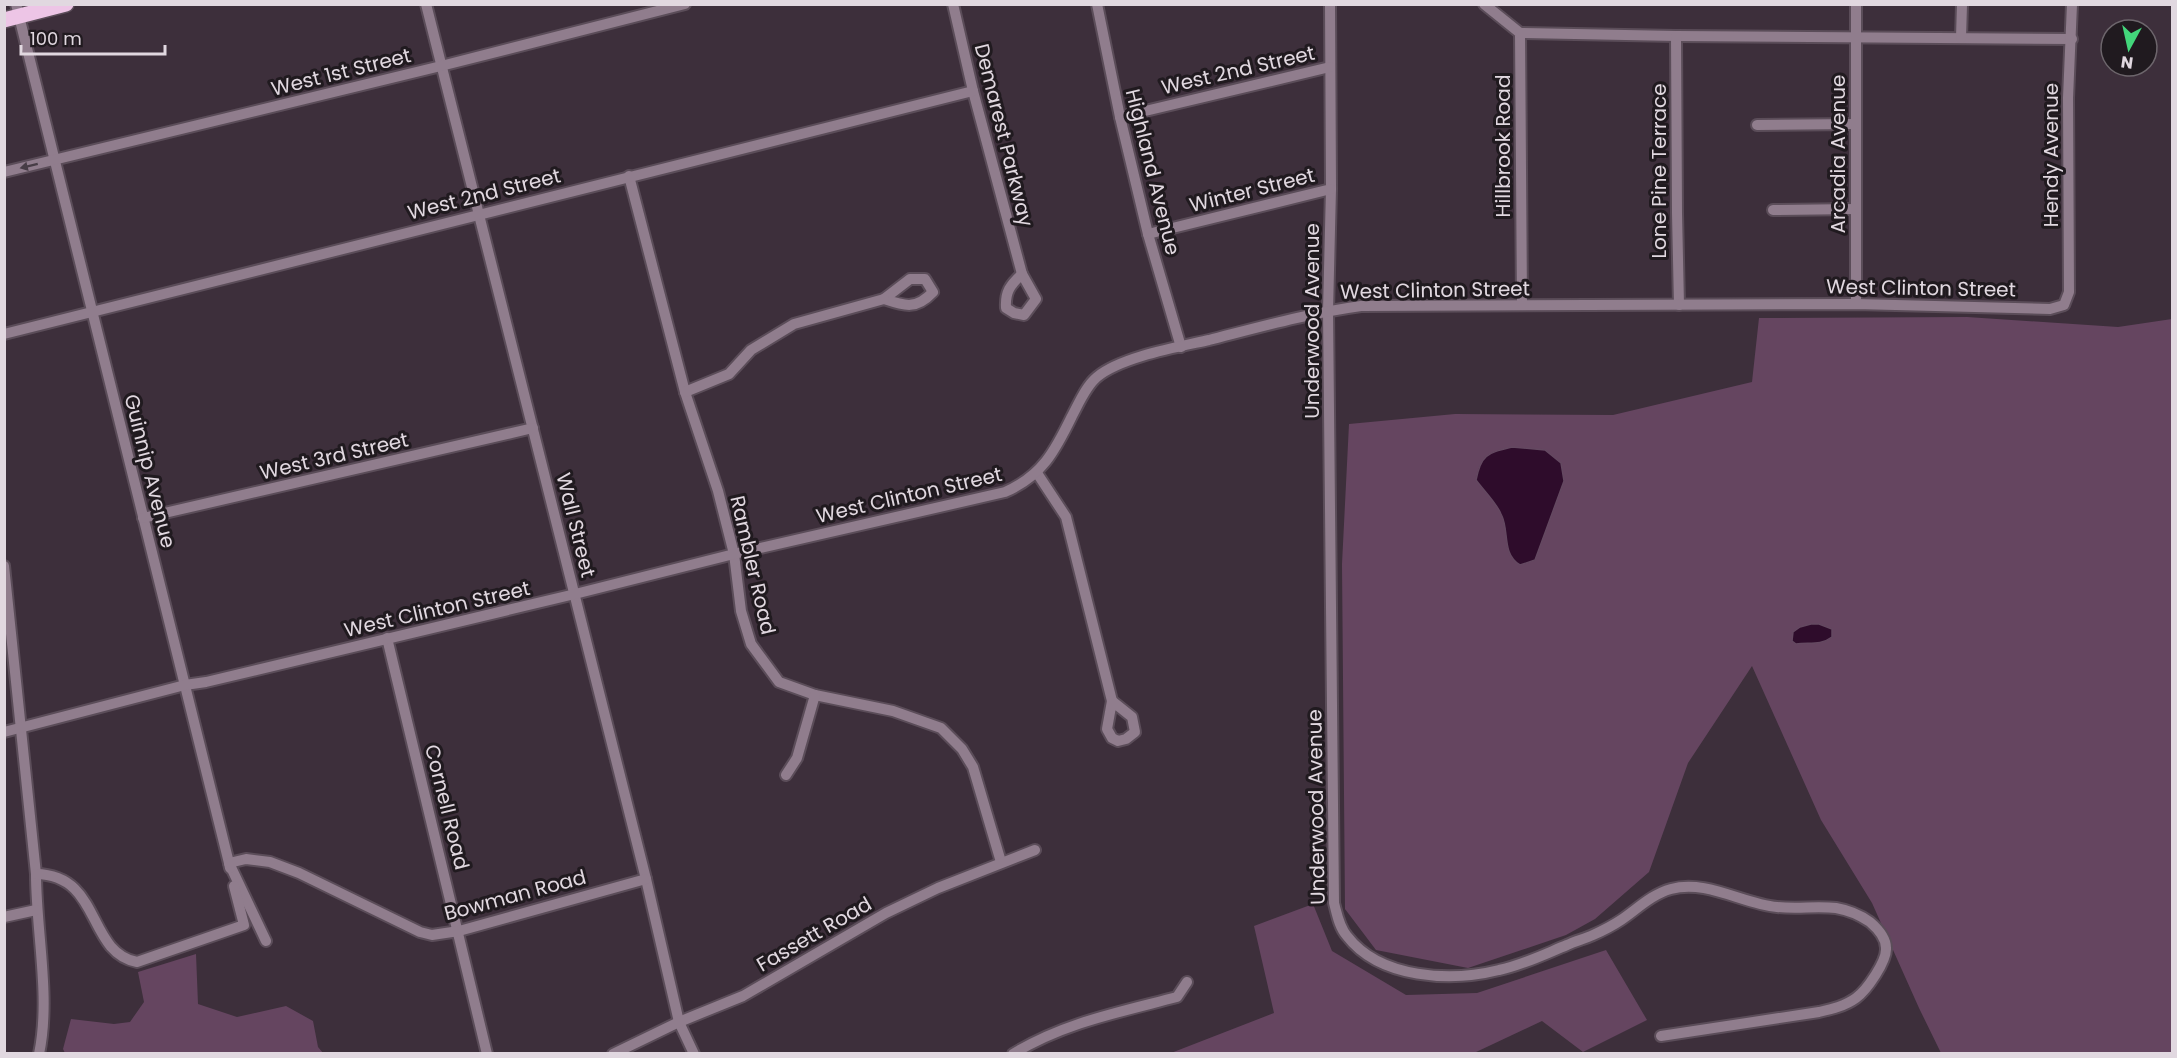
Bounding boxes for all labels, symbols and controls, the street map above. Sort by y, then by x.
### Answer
scale bar [21,18,165,56]
north arrow [2099,18,2159,78]
text: 100 m [30,26,82,51]
street label: West 2nd Street [1159,39,1317,101]
street label: West 1st Street [268,41,414,103]
street label: Demarest Parkway [968,41,1040,229]
text: N [2119,50,2135,75]
street label: Hillbrook Road [1489,75,1517,217]
street label: Arcadia Avenue [1824,75,1852,234]
street label: Lone Pine Terrace [1645,83,1673,259]
street label: Hendy Avenue [2037,83,2065,227]
street label: Highland Avenue [1119,86,1187,258]
street label: West 2nd Street [405,161,563,227]
street label: Winter Street [1186,161,1318,219]
one-way arrow [20,162,38,172]
street label: Underwood Avenue [1298,223,1326,419]
street label: West Clinton Street [1826,272,2016,304]
street label: West Clinton Street [1340,274,1530,306]
street label: Guinnip Avenue [117,391,183,551]
street label: West 3rd Street [257,425,411,487]
street label: West Clinton Street [813,460,1005,530]
street label: Wall Street [549,470,603,580]
street label: Rambler Road [723,493,783,637]
street label: West Clinton Street [341,574,533,644]
street label: Underwood Avenue [1300,709,1332,905]
street label: Cornell Road [418,741,476,873]
street label: Bowman Road [441,863,589,927]
street label: Fassett Road [751,890,877,978]

